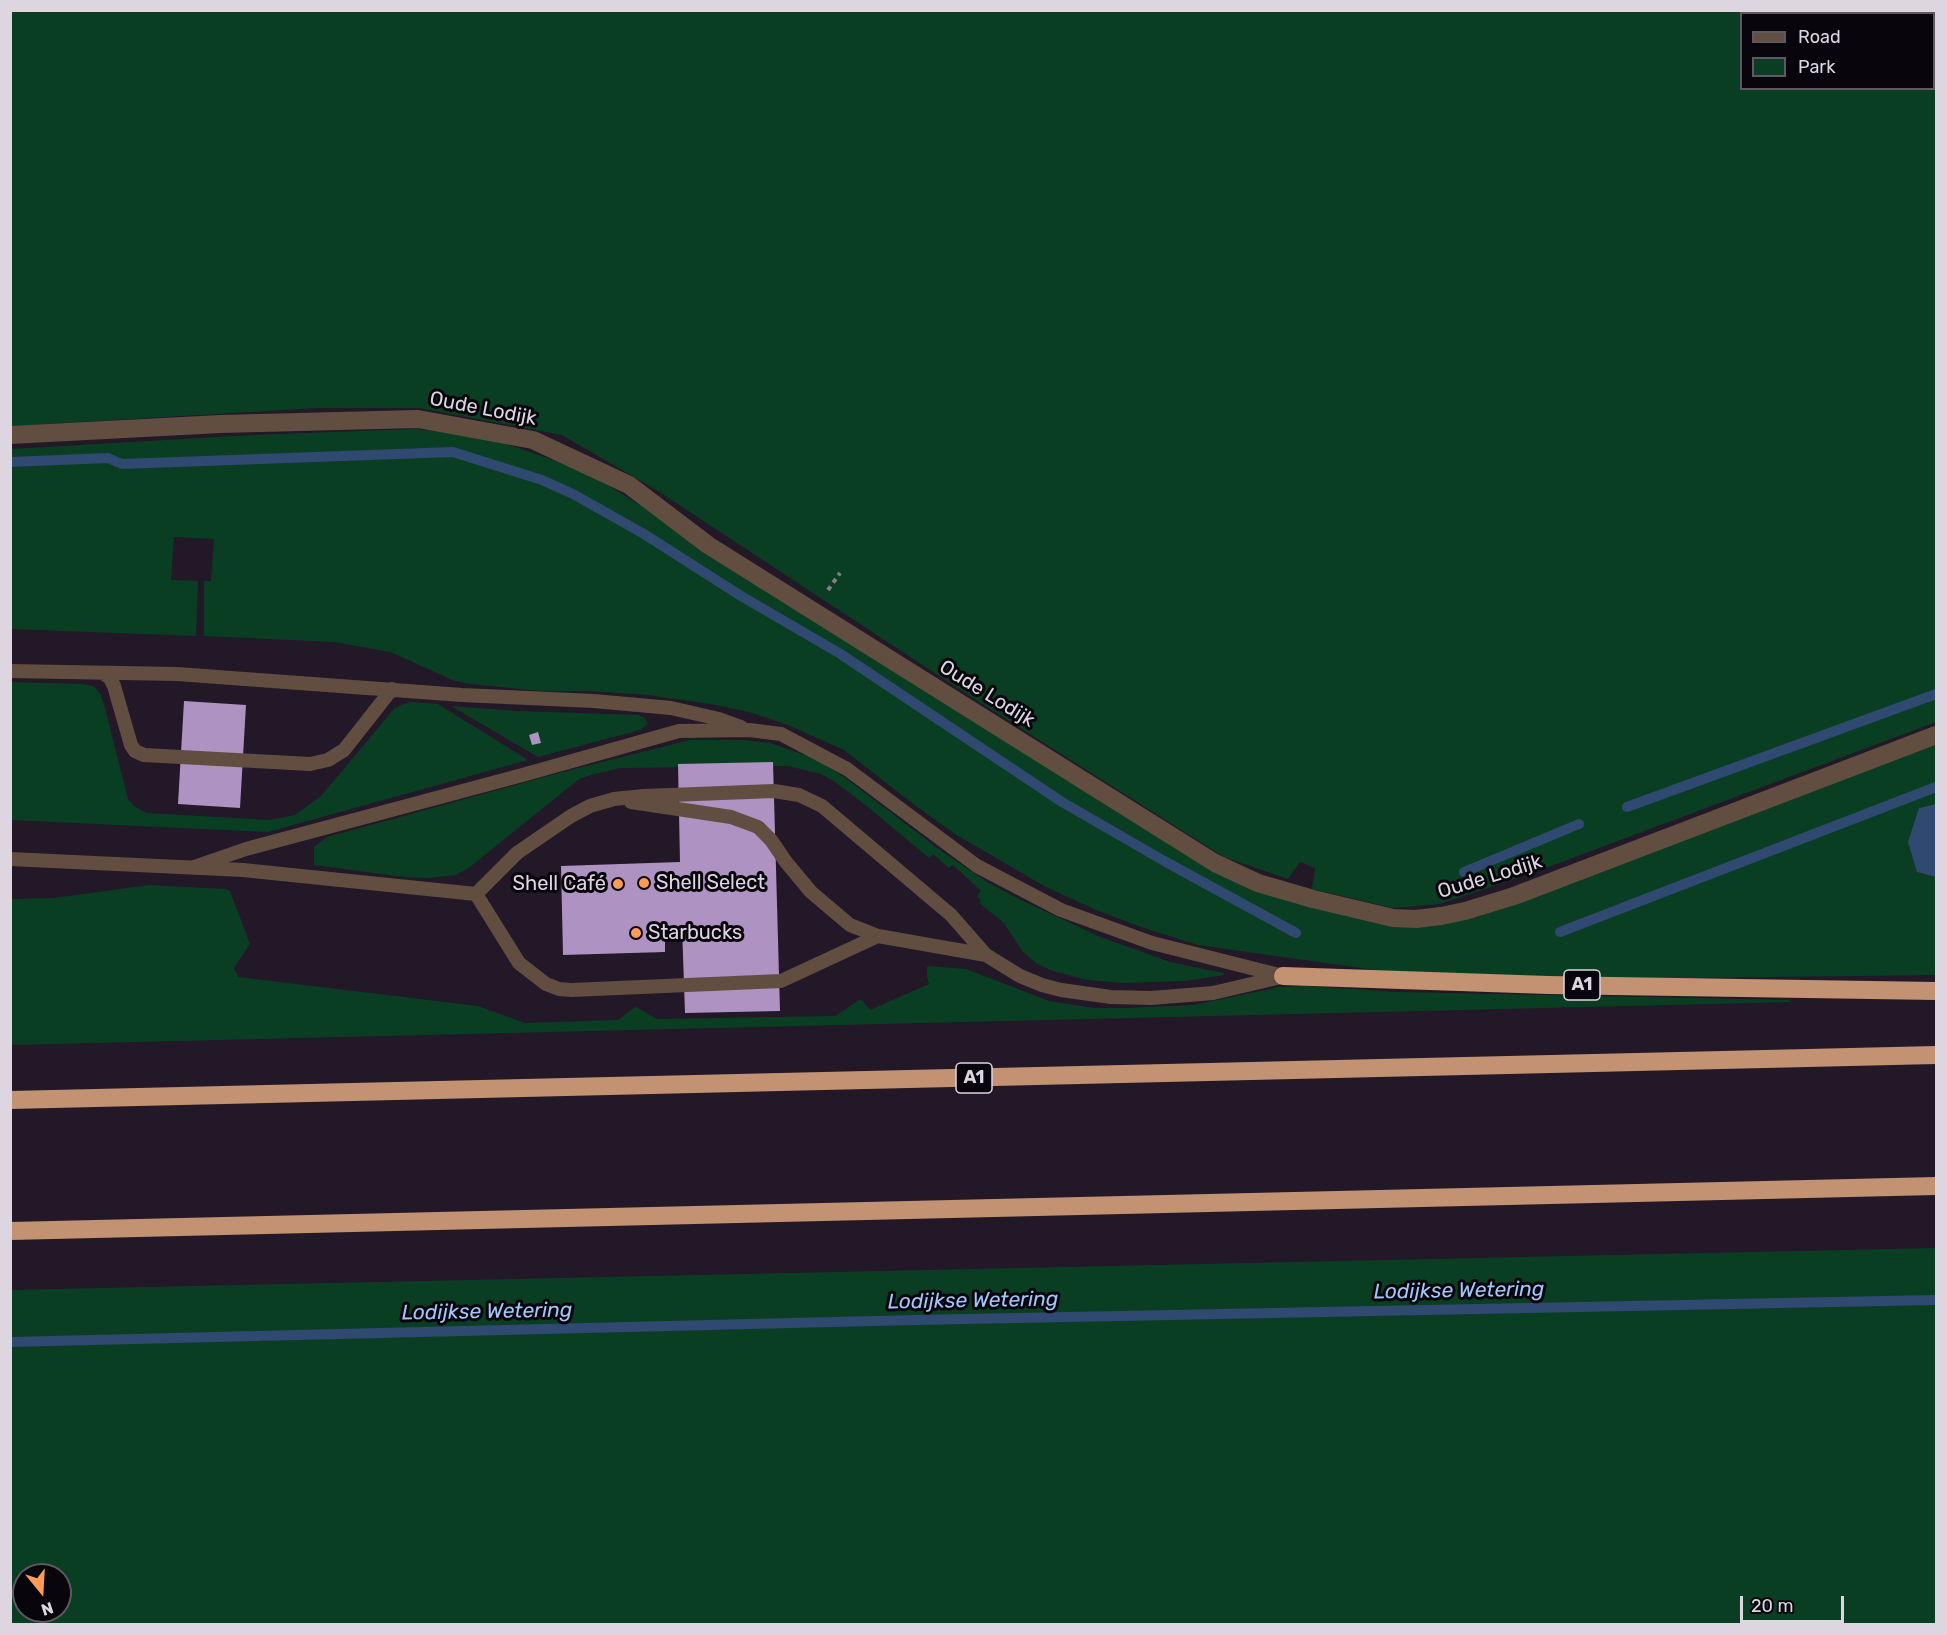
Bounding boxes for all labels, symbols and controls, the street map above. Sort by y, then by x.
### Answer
legend [1740,12,1935,90]
text: Road [1798,26,1841,48]
text: Park [1798,56,1835,78]
street label: Oude Lodijk [428,387,538,431]
street label: Oude Lodijk [935,655,1039,733]
street label: Oude Lodijk [1435,850,1545,904]
place label: Shell Select [656,871,765,895]
place label: Shell Café [513,872,606,896]
marker: Shell Select [637,876,651,890]
marker: Shell Café [611,877,625,891]
place label: Starbucks [648,921,742,945]
marker: Starbucks [629,926,643,940]
road number: A1 [1564,970,1600,1000]
road number: A1 [956,1063,992,1093]
water label: Lodijkse Wetering [1373,1277,1545,1305]
water label: Lodijkse Wetering [887,1287,1059,1315]
water label: Lodijkse Wetering [401,1298,573,1326]
north arrow [12,1563,72,1623]
scale bar [1743,1584,1846,1622]
text: 20 m [1751,1595,1793,1617]
text: N [39,1598,56,1620]

